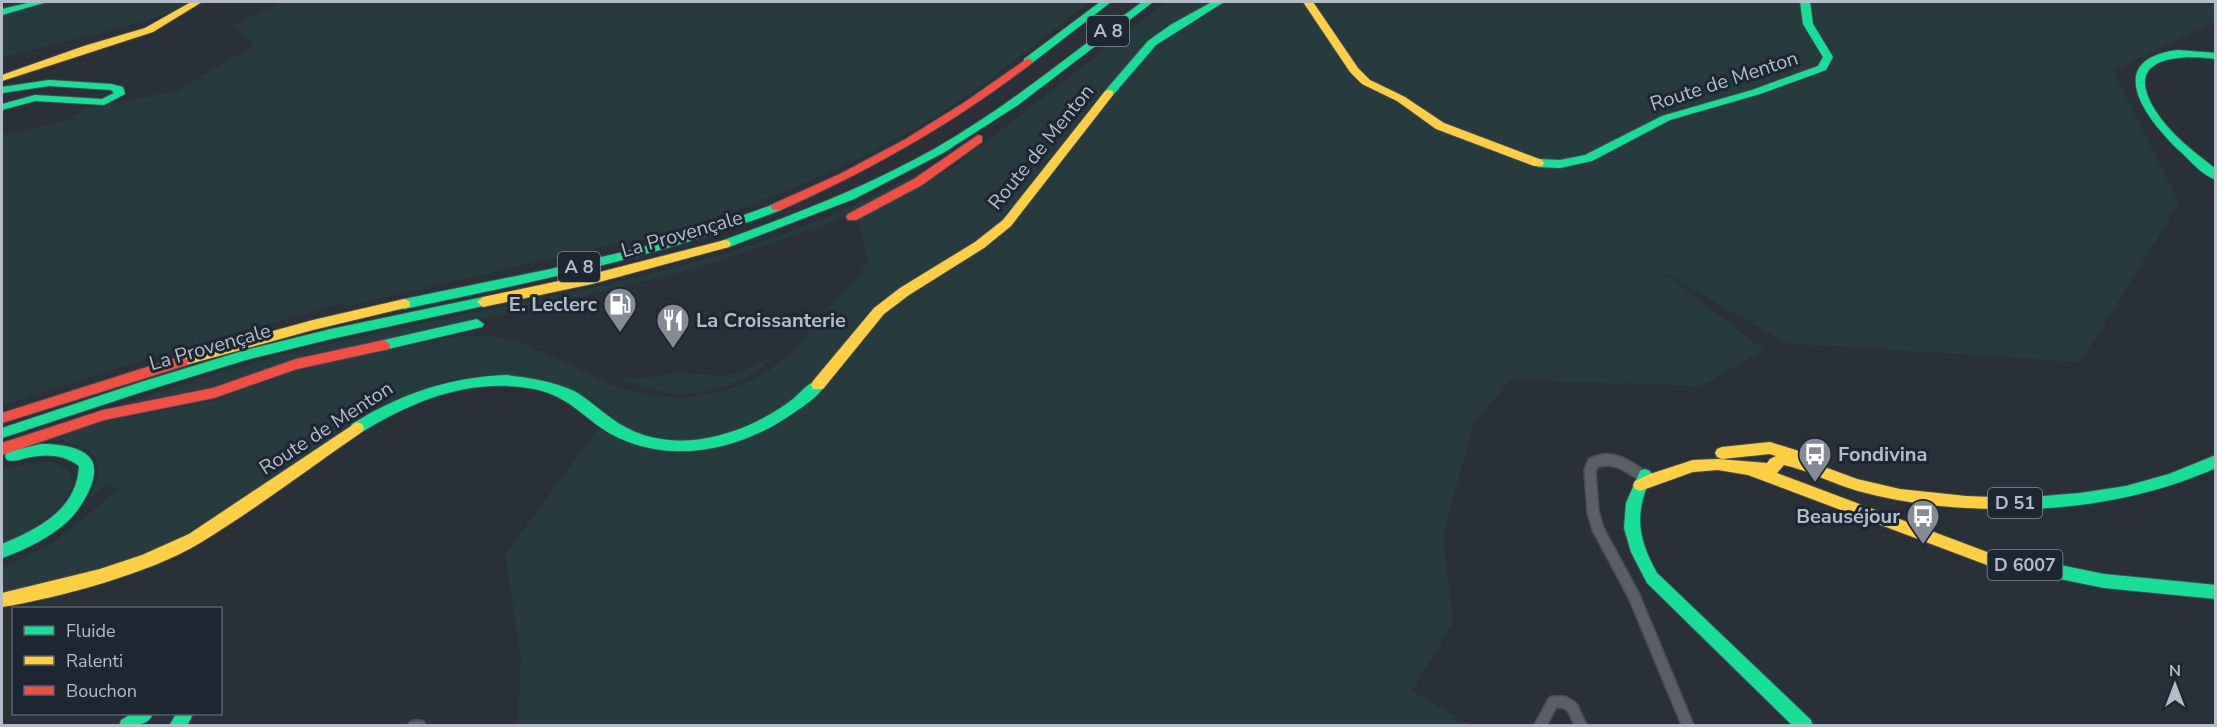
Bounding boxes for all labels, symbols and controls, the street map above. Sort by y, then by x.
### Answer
road number: A 8 [1087,16,1129,46]
street label: Route de Menton [1647,44,1801,118]
street label: Route de Menton [982,79,1100,215]
street label: La Provençale [618,204,746,264]
road number: A 8 [558,252,600,282]
fuel station icon: E. Leclerc [602,286,638,333]
place label: E. Leclerc [509,291,598,318]
restaurant icon: La Croissanterie [655,302,691,349]
place label: La Croissanterie [696,307,846,334]
street label: La Provençale [146,317,274,377]
street label: Route de Menton [254,375,398,481]
bus stop icon: Fondivina [1797,436,1833,483]
place label: Fondivina [1838,441,1927,468]
road number: D 51 [1988,488,2042,518]
bus stop icon: Beauséjour [1905,498,1941,545]
place label: Beauséjour [1796,503,1900,530]
road number: D 6007 [1988,550,2062,580]
legend [12,607,222,715]
text: Fluide [66,619,116,643]
text: Ralenti [66,649,123,673]
north arrow [2145,655,2205,715]
text: N [2169,660,2181,682]
text: Bouchon [66,679,137,703]

